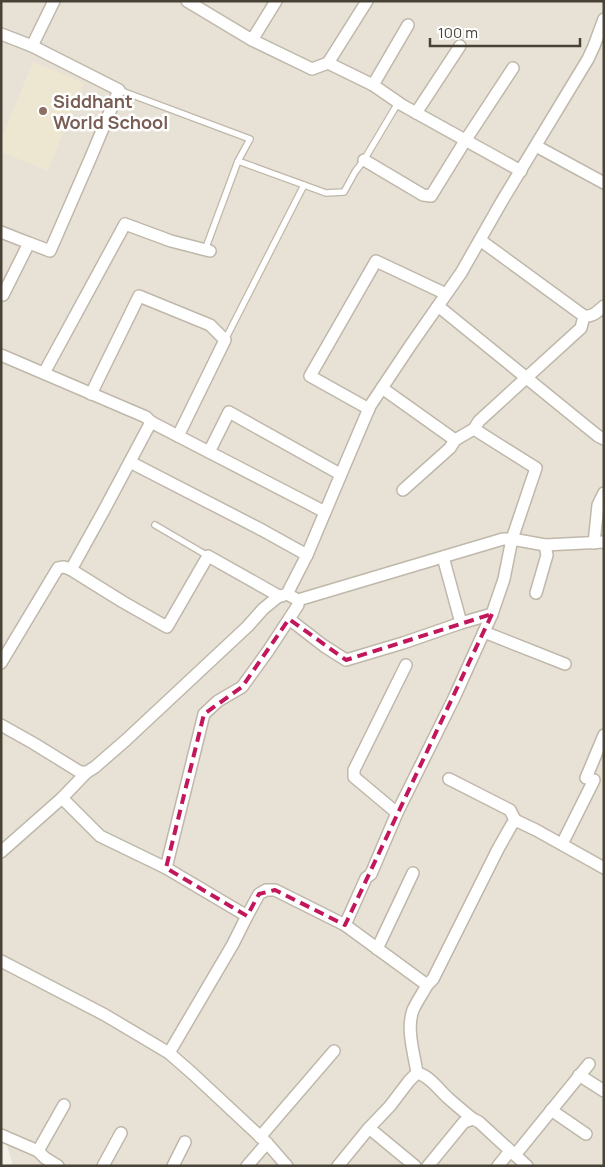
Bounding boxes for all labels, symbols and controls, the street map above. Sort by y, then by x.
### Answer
scale bar [430,15,580,47]
text: 100 m [438,22,478,43]
place label: Siddhant World School [53,89,168,134]
marker: Siddhant World School [37,105,49,117]

